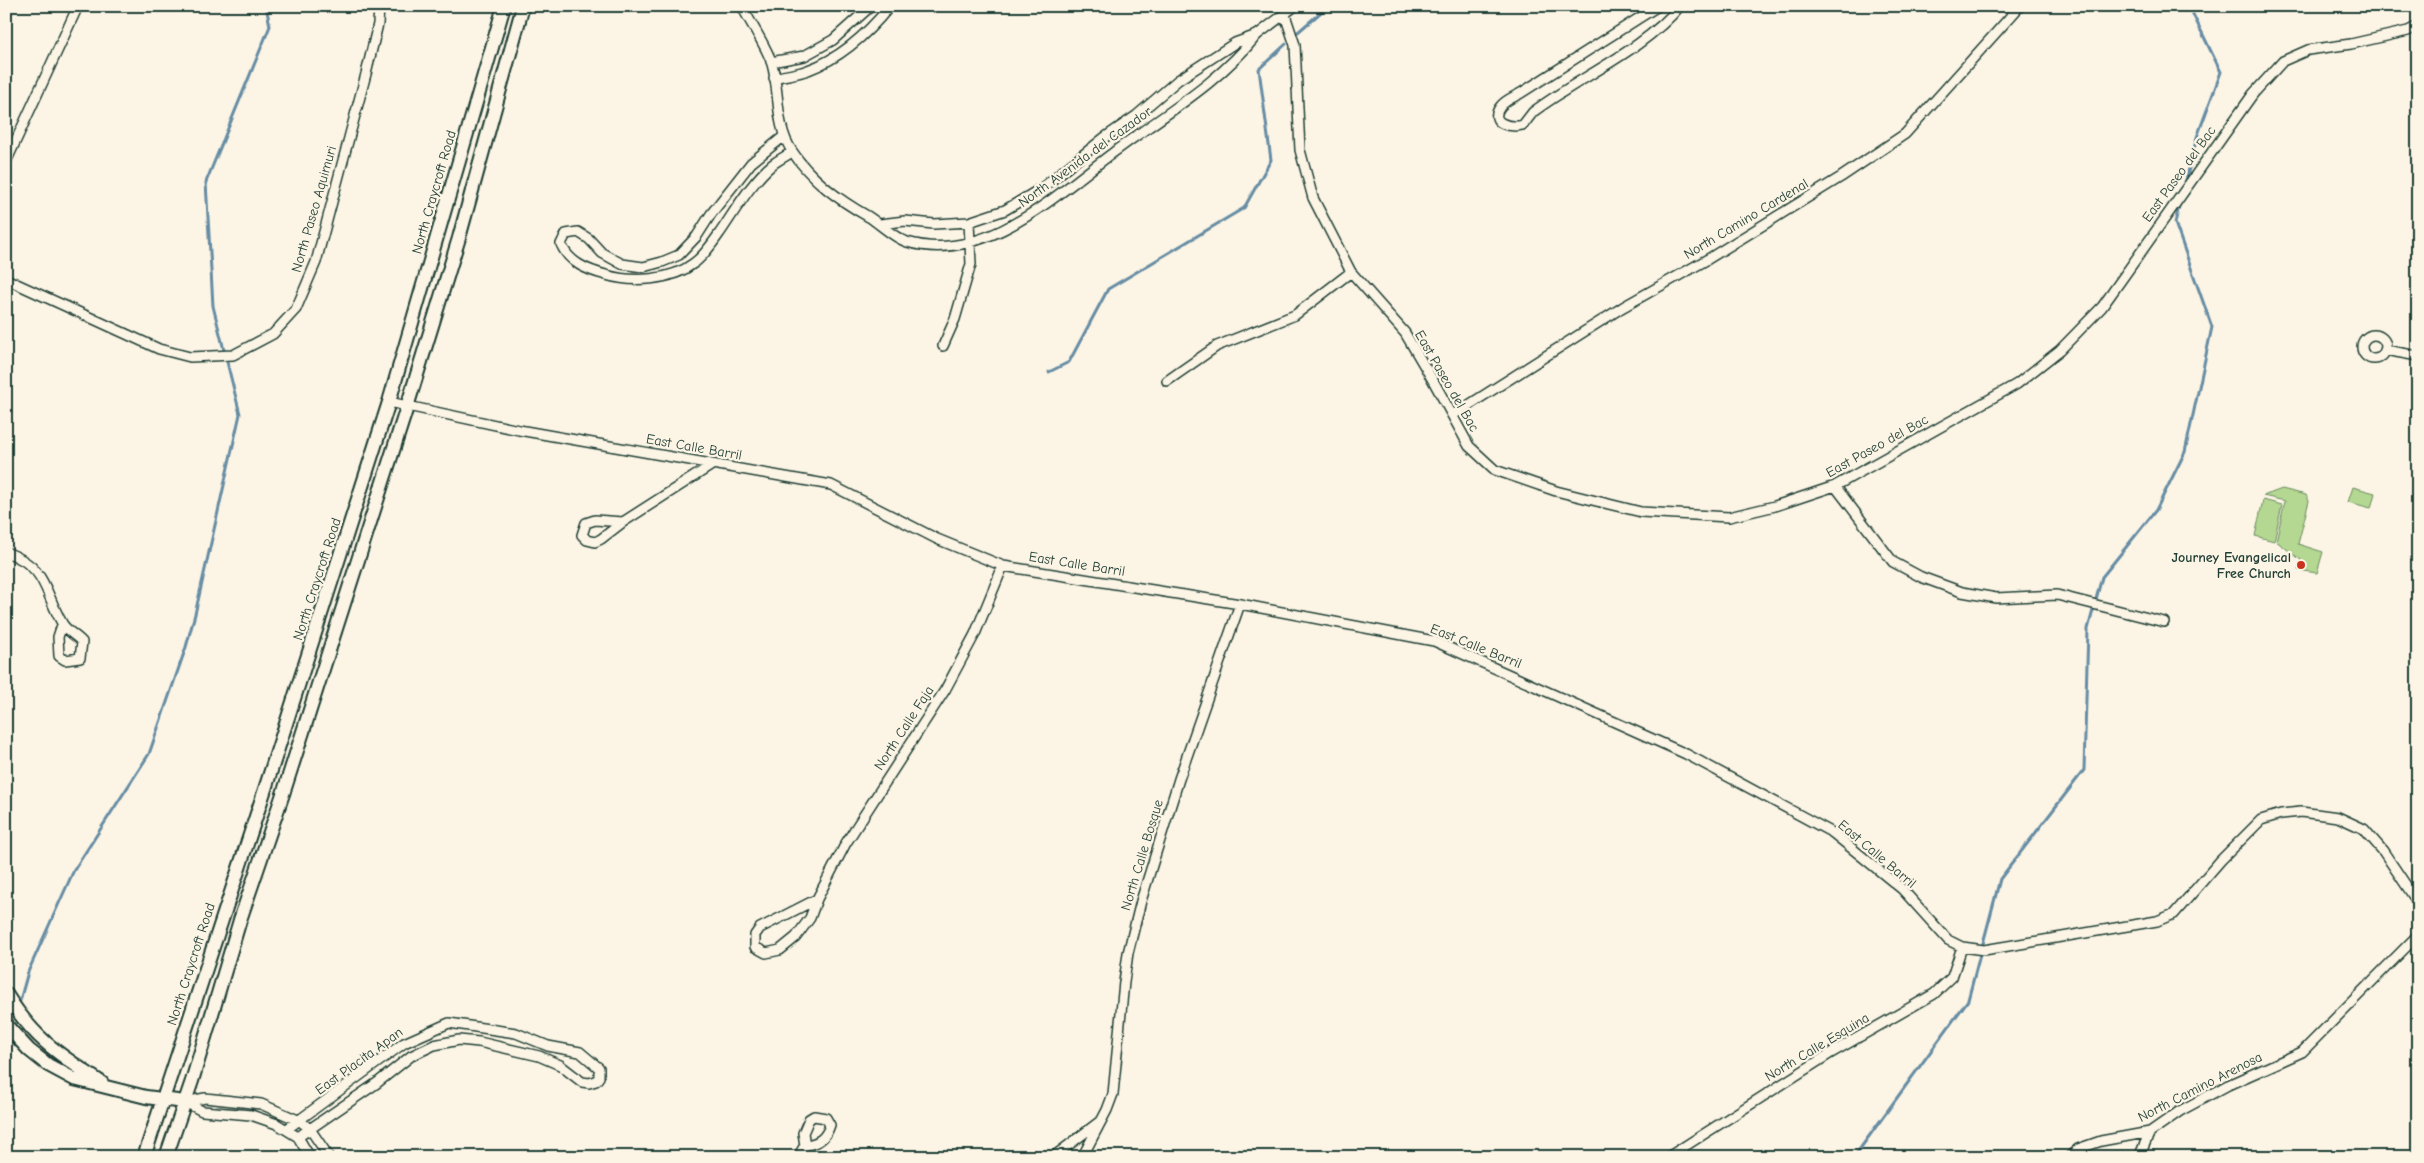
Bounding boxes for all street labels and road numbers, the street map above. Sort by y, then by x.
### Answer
street label: North Avenida del Cazador [1015,103,1155,211]
street label: East Paseo del Bac [2139,123,2220,225]
street label: North Craycroft Road [408,128,460,256]
street label: North Paseo Aquimuri [288,144,340,274]
street label: North Camino Cardenal [1681,175,1811,263]
street label: East Paseo del Bac [1411,327,1483,435]
street label: East Paseo del Bac [1823,411,1931,481]
street label: East Calle Barril [645,430,743,464]
street label: North Craycroft Road [289,516,345,642]
street label: East Calle Barril [1028,548,1126,580]
street label: East Calle Barril [1428,620,1524,672]
street label: North Calle Faja [870,683,938,773]
street label: North Calle Bosque [1117,797,1167,913]
street label: East Calle Barril [1834,816,1920,892]
street label: North Craycroft Road [163,901,219,1027]
street label: North Calle Esquina [1762,1009,1872,1085]
street label: East Placita Apan [312,1023,406,1099]
street label: North Camino Arenosa [2135,1048,2265,1126]

